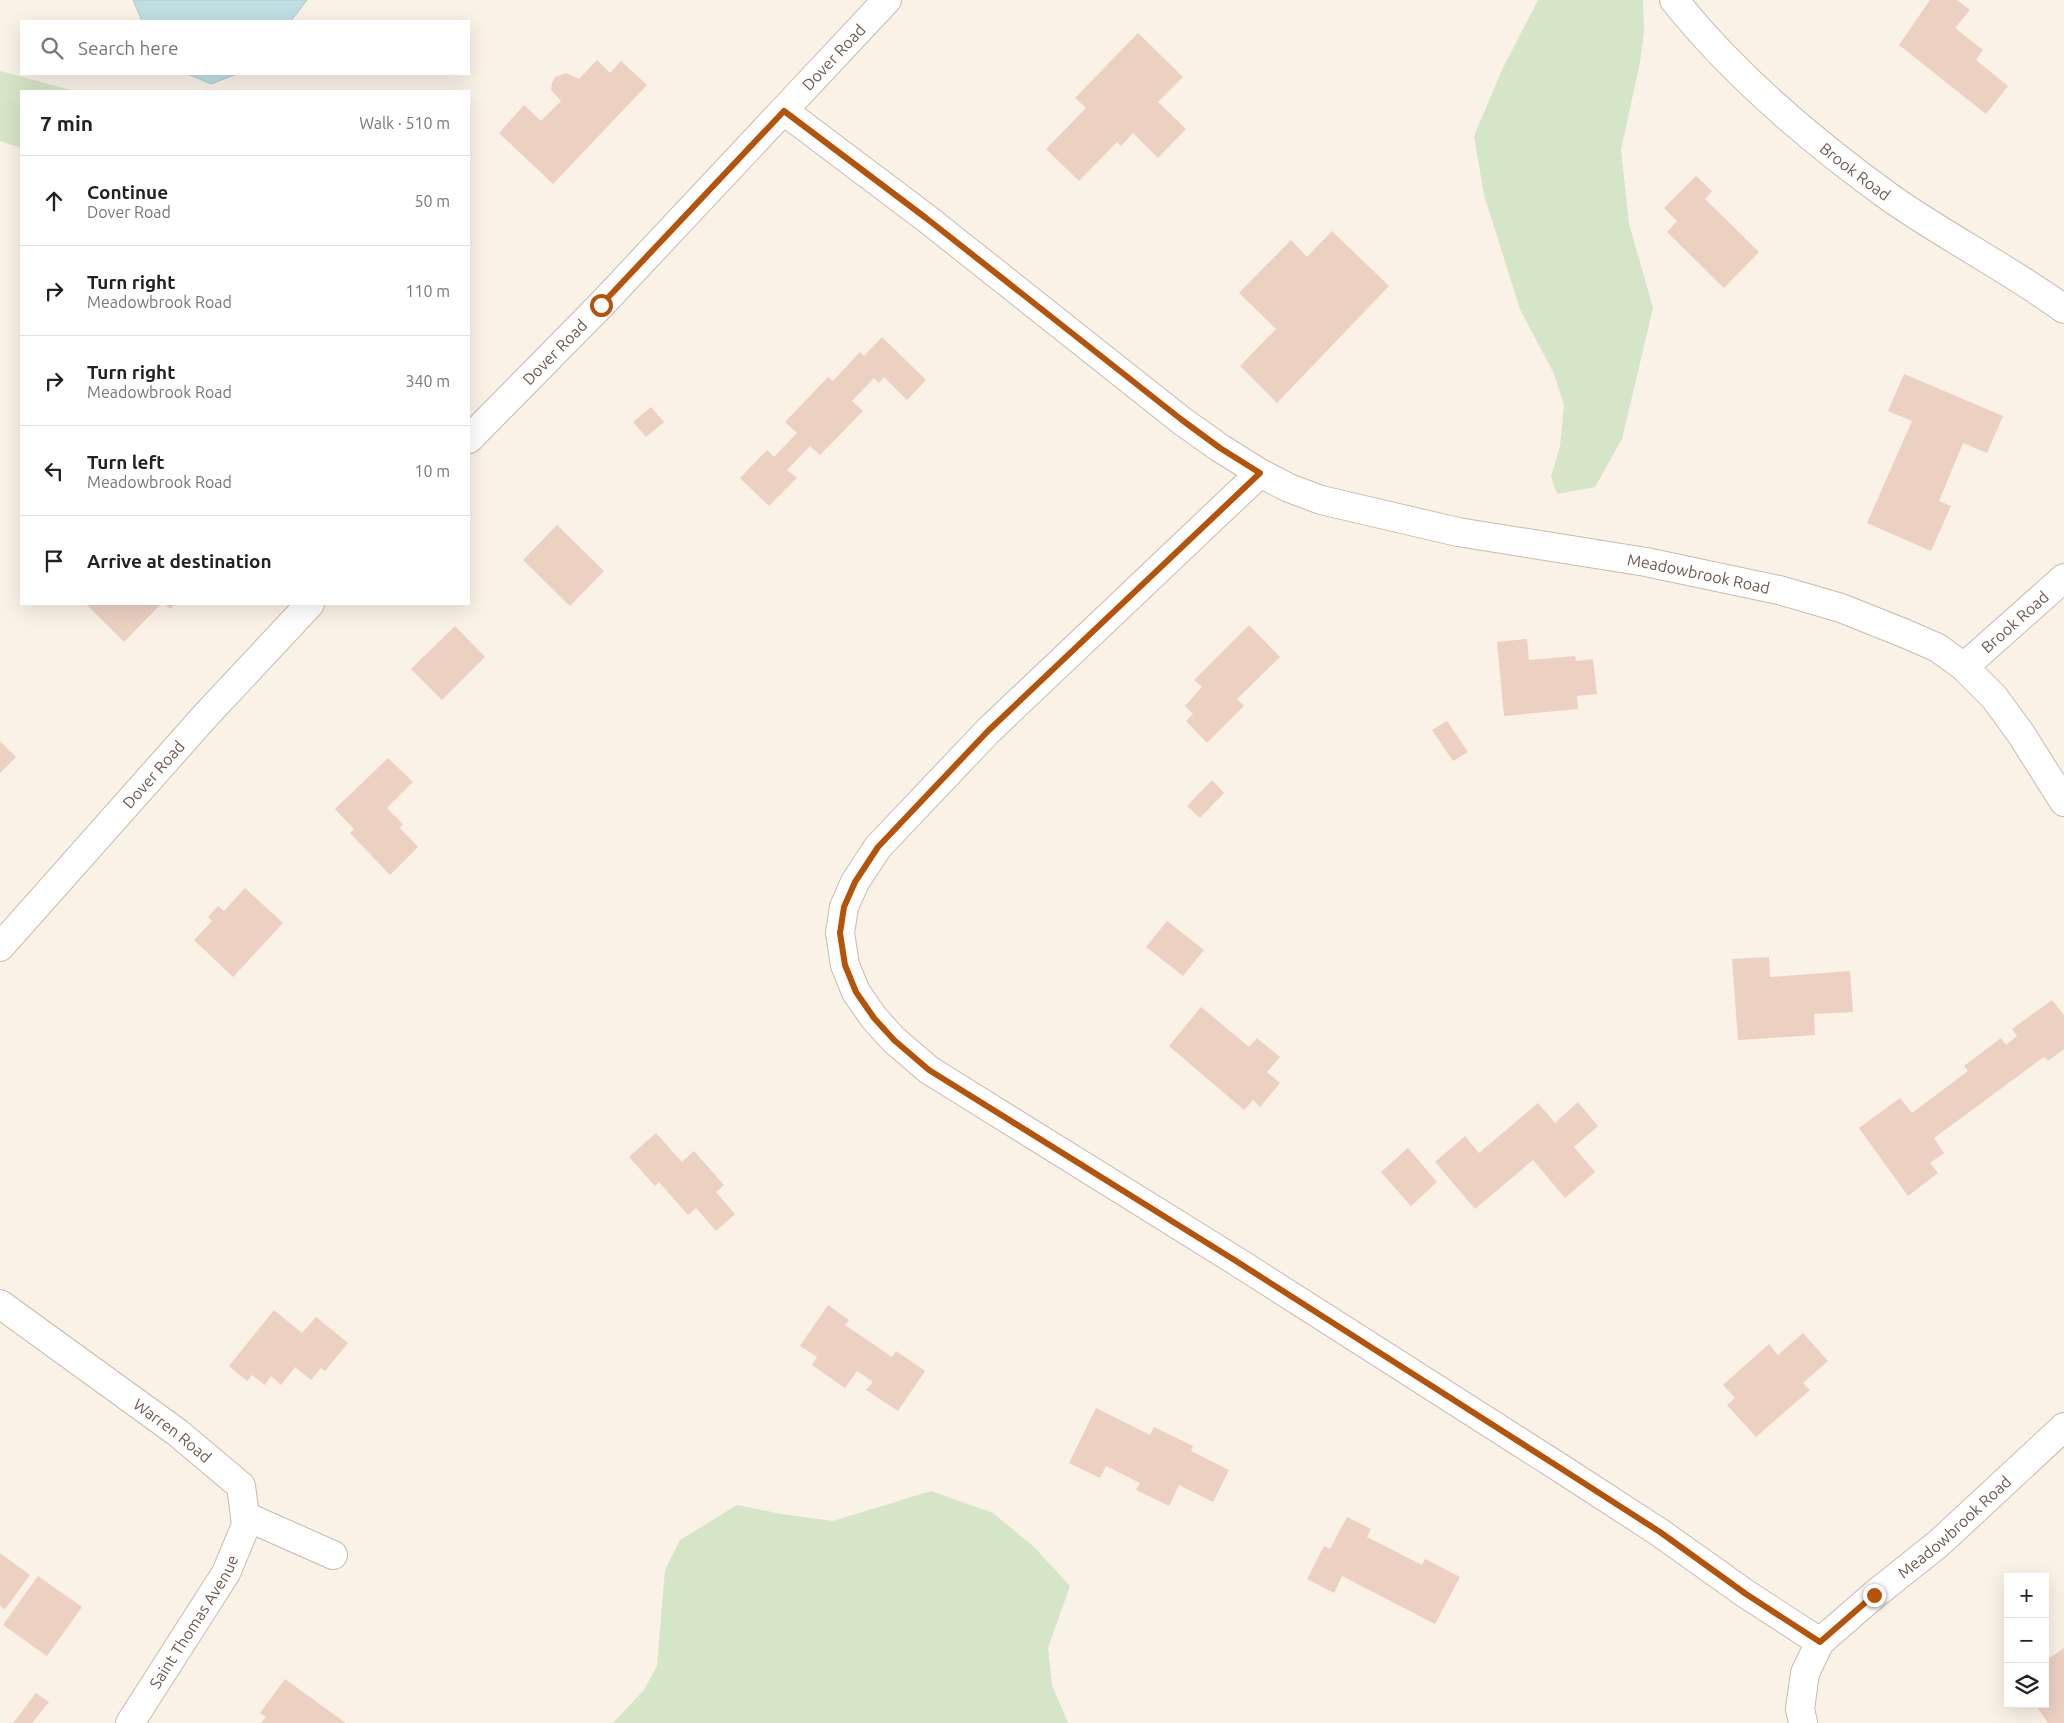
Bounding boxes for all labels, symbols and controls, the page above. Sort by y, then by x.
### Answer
search box [20,20,470,75]
street label: Dover Road [798,20,869,94]
icon: search [38,34,66,62]
text: Search here [78,37,178,59]
text: 7 min [40,111,93,135]
text: Walk · 510 m [359,114,450,132]
street label: Brook Road [1816,139,1894,204]
text: Continue [87,181,168,203]
icon: ahead [40,187,68,215]
text: 50 m [414,192,450,210]
text: Dover Road [87,203,171,221]
text: Turn right [87,271,175,293]
icon: right [40,277,68,305]
text: 110 m [405,282,450,300]
text: Meadowbrook Road [87,293,232,311]
route start [590,294,613,317]
street label: Dover Road [519,316,590,388]
text: Turn right [87,361,175,383]
icon: right [40,367,68,395]
text: 340 m [405,372,450,390]
text: Meadowbrook Road [87,383,232,401]
text: Turn left [87,451,165,473]
icon: left [40,457,68,485]
text: 10 m [414,462,450,480]
text: Meadowbrook Road [87,473,232,491]
icon: arrive [40,547,68,575]
text: Arrive at destination [87,550,272,572]
street label: Meadowbrook Road [1626,550,1771,597]
street label: Brook Road [1978,587,2052,656]
street label: Dover Road [119,737,188,812]
street label: Warren Road [130,1395,215,1466]
street label: Meadowbrook Road [1894,1472,2014,1582]
street label: Saint Thomas Avenue [146,1552,242,1692]
map controls [2004,1573,2049,1708]
button: + [2004,1573,2049,1618]
route end [1863,1584,1886,1607]
button: − [2004,1618,2049,1663]
button: layers [2004,1663,2049,1708]

